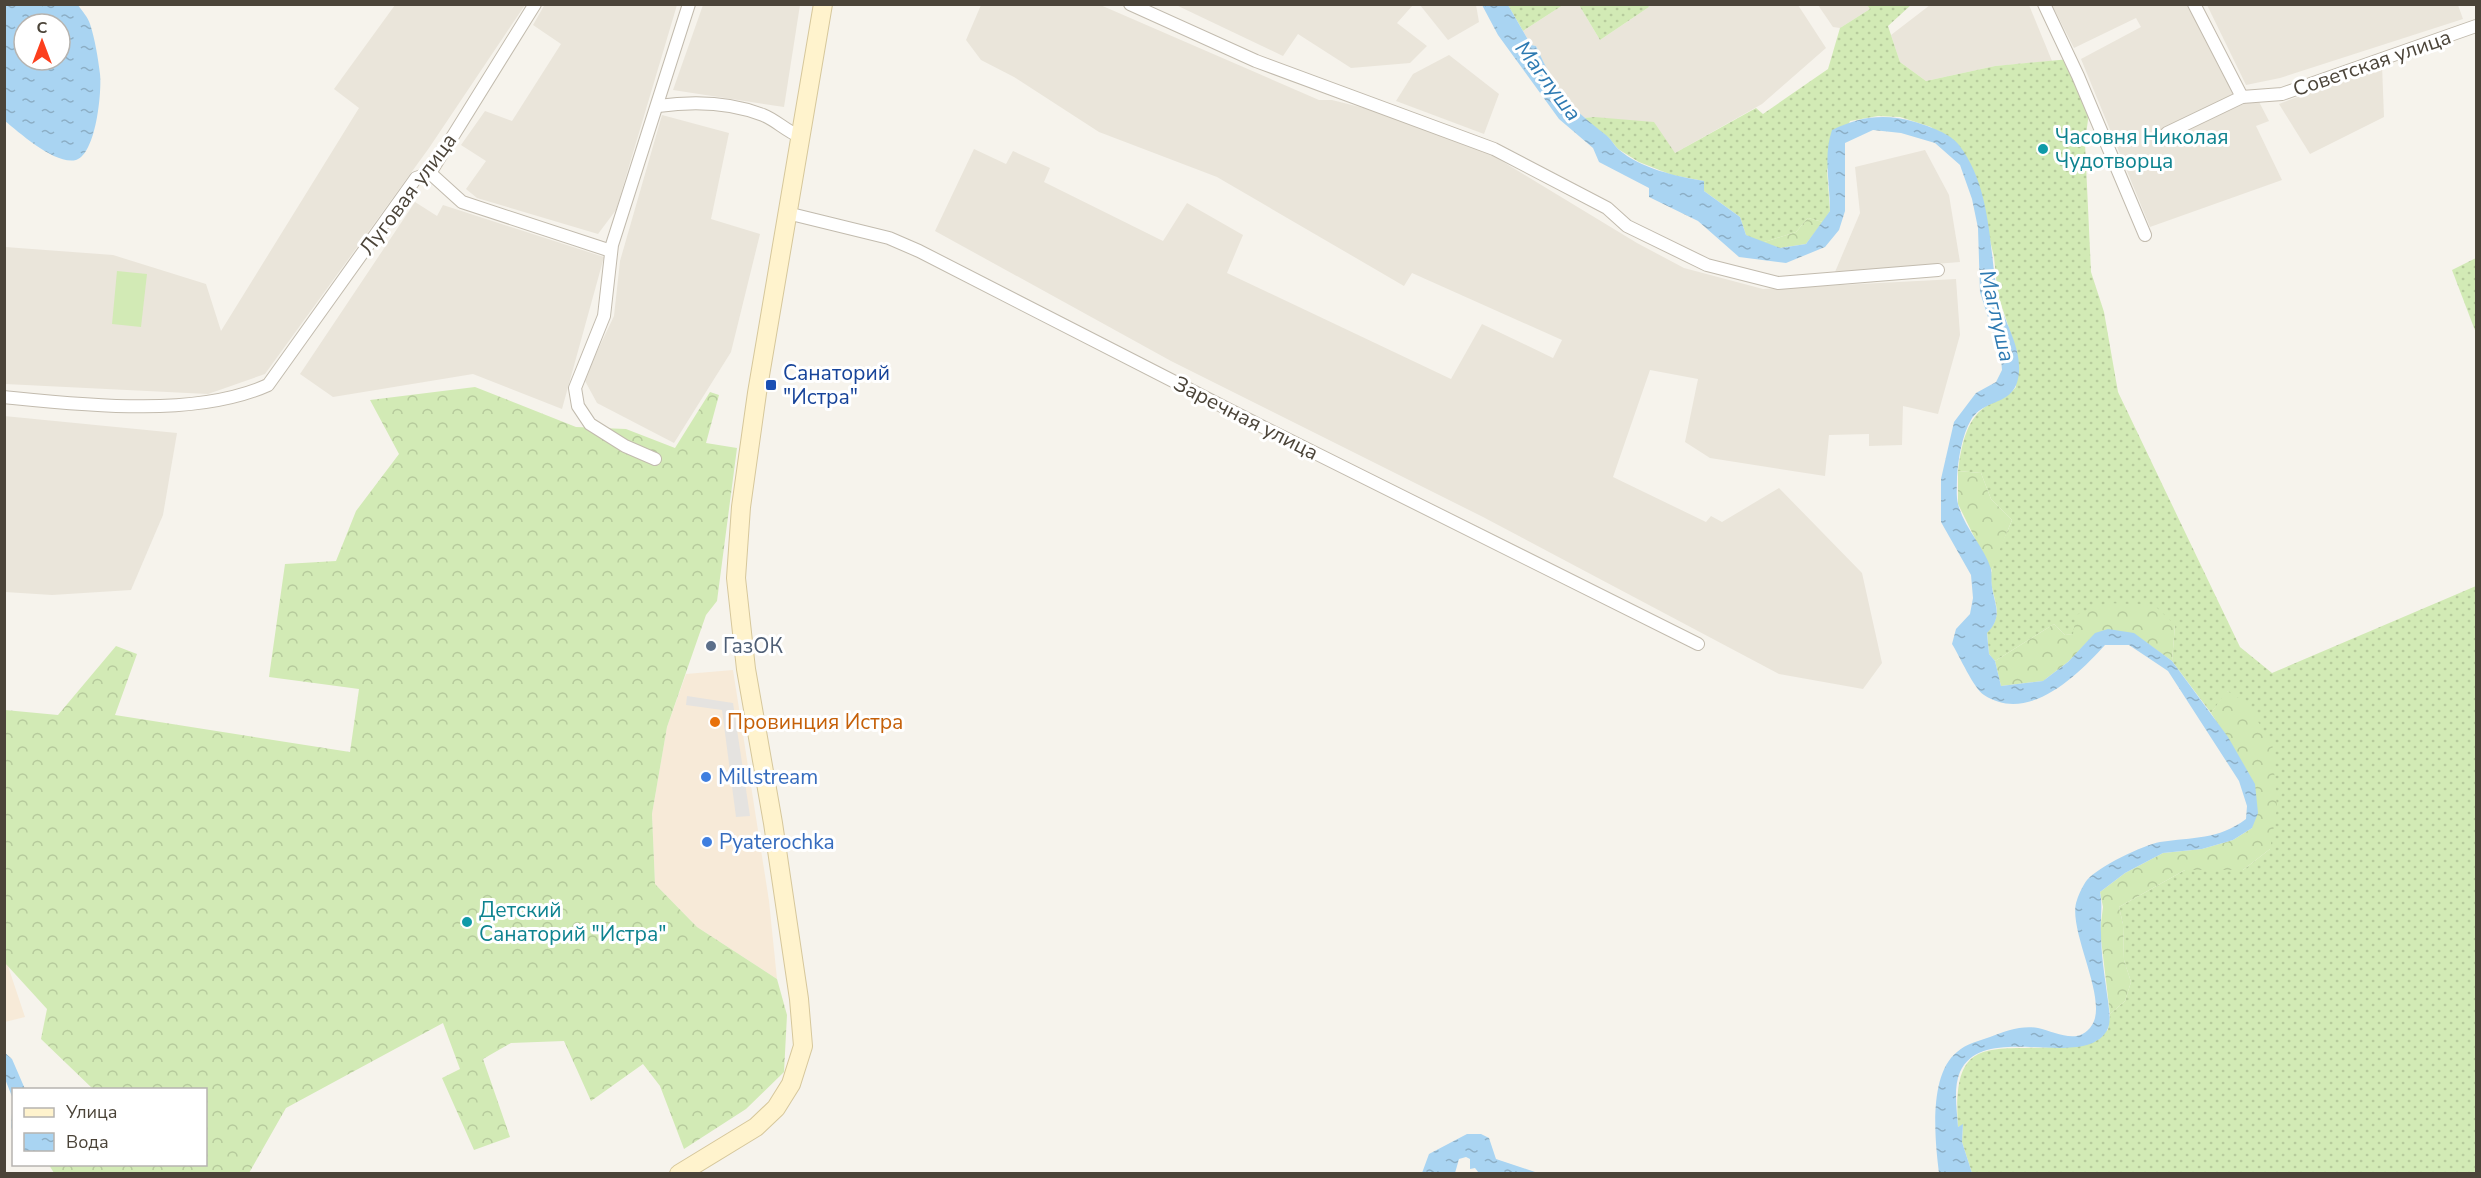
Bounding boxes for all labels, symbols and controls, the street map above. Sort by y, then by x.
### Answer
north arrow [12,12,72,72]
text: С [37,17,48,39]
street label: Советская улица [2289,23,2455,103]
water label: Маглуша [1508,35,1588,127]
place label: Часовня Николая Чудотворца [2055,123,2229,175]
street label: Луговая улица [353,127,463,261]
marker: Часовня Николая Чудотворца [2036,142,2050,156]
water label: Маглуша [1972,267,2022,365]
place label: Санаторий "Истра" [783,359,890,411]
street label: Заречная улица [1169,369,1323,467]
marker: Санаторий "Истра" [764,378,778,392]
place label: ГазОК [723,632,783,660]
marker: ГазОК [704,639,718,653]
place label: Провинция Истра [727,708,903,736]
marker: Провинция Истра [708,715,722,729]
place label: Millstream [718,763,818,791]
marker: Millstream [699,770,713,784]
place label: Pyaterochka [719,828,835,856]
marker: Pyaterochka [700,835,714,849]
place label: Детский Санаторий "Истра" [479,896,666,948]
marker: Детский Санаторий "Истра" [460,915,474,929]
legend [12,1088,207,1166]
text: Улица [65,1100,117,1124]
text: Вода [66,1130,109,1154]

